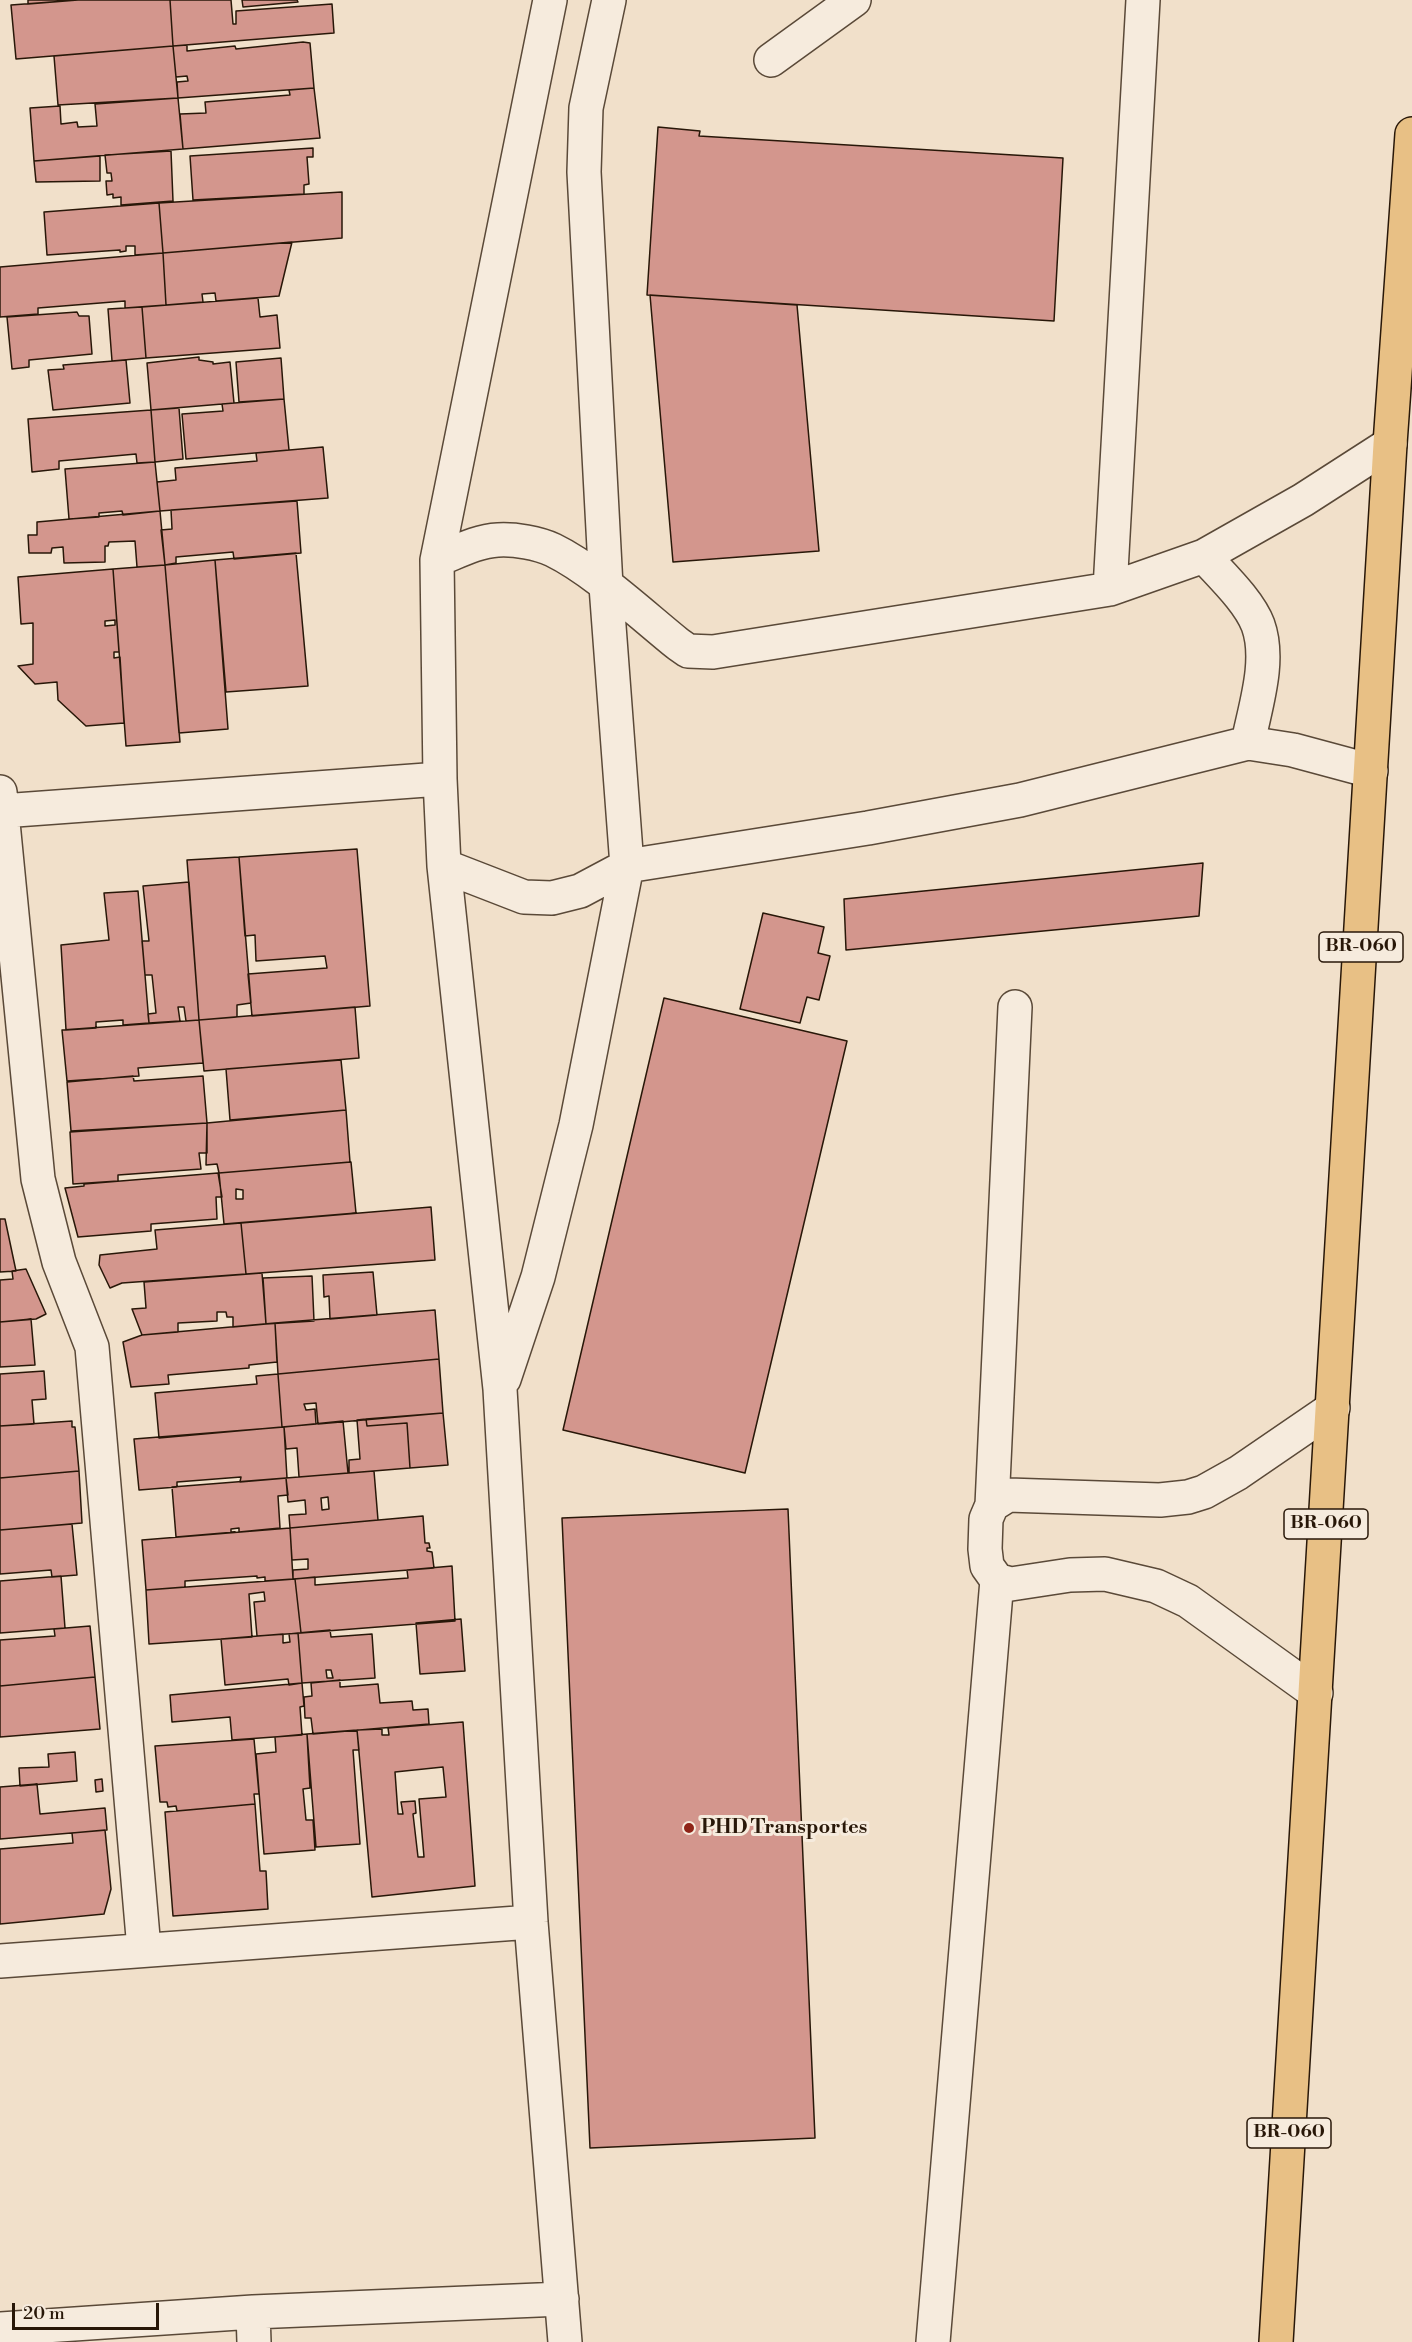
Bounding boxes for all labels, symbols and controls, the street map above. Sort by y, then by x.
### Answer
road number: BR-060 [1319,932,1403,962]
road number: BR-060 [1284,1509,1368,1539]
place label: PHD Transportes [701,1816,867,1840]
marker: PHD Transportes [682,1821,696,1835]
road number: BR-060 [1247,2118,1331,2148]
scale bar [15,2291,162,2329]
text: 20 m [23,2302,65,2325]

